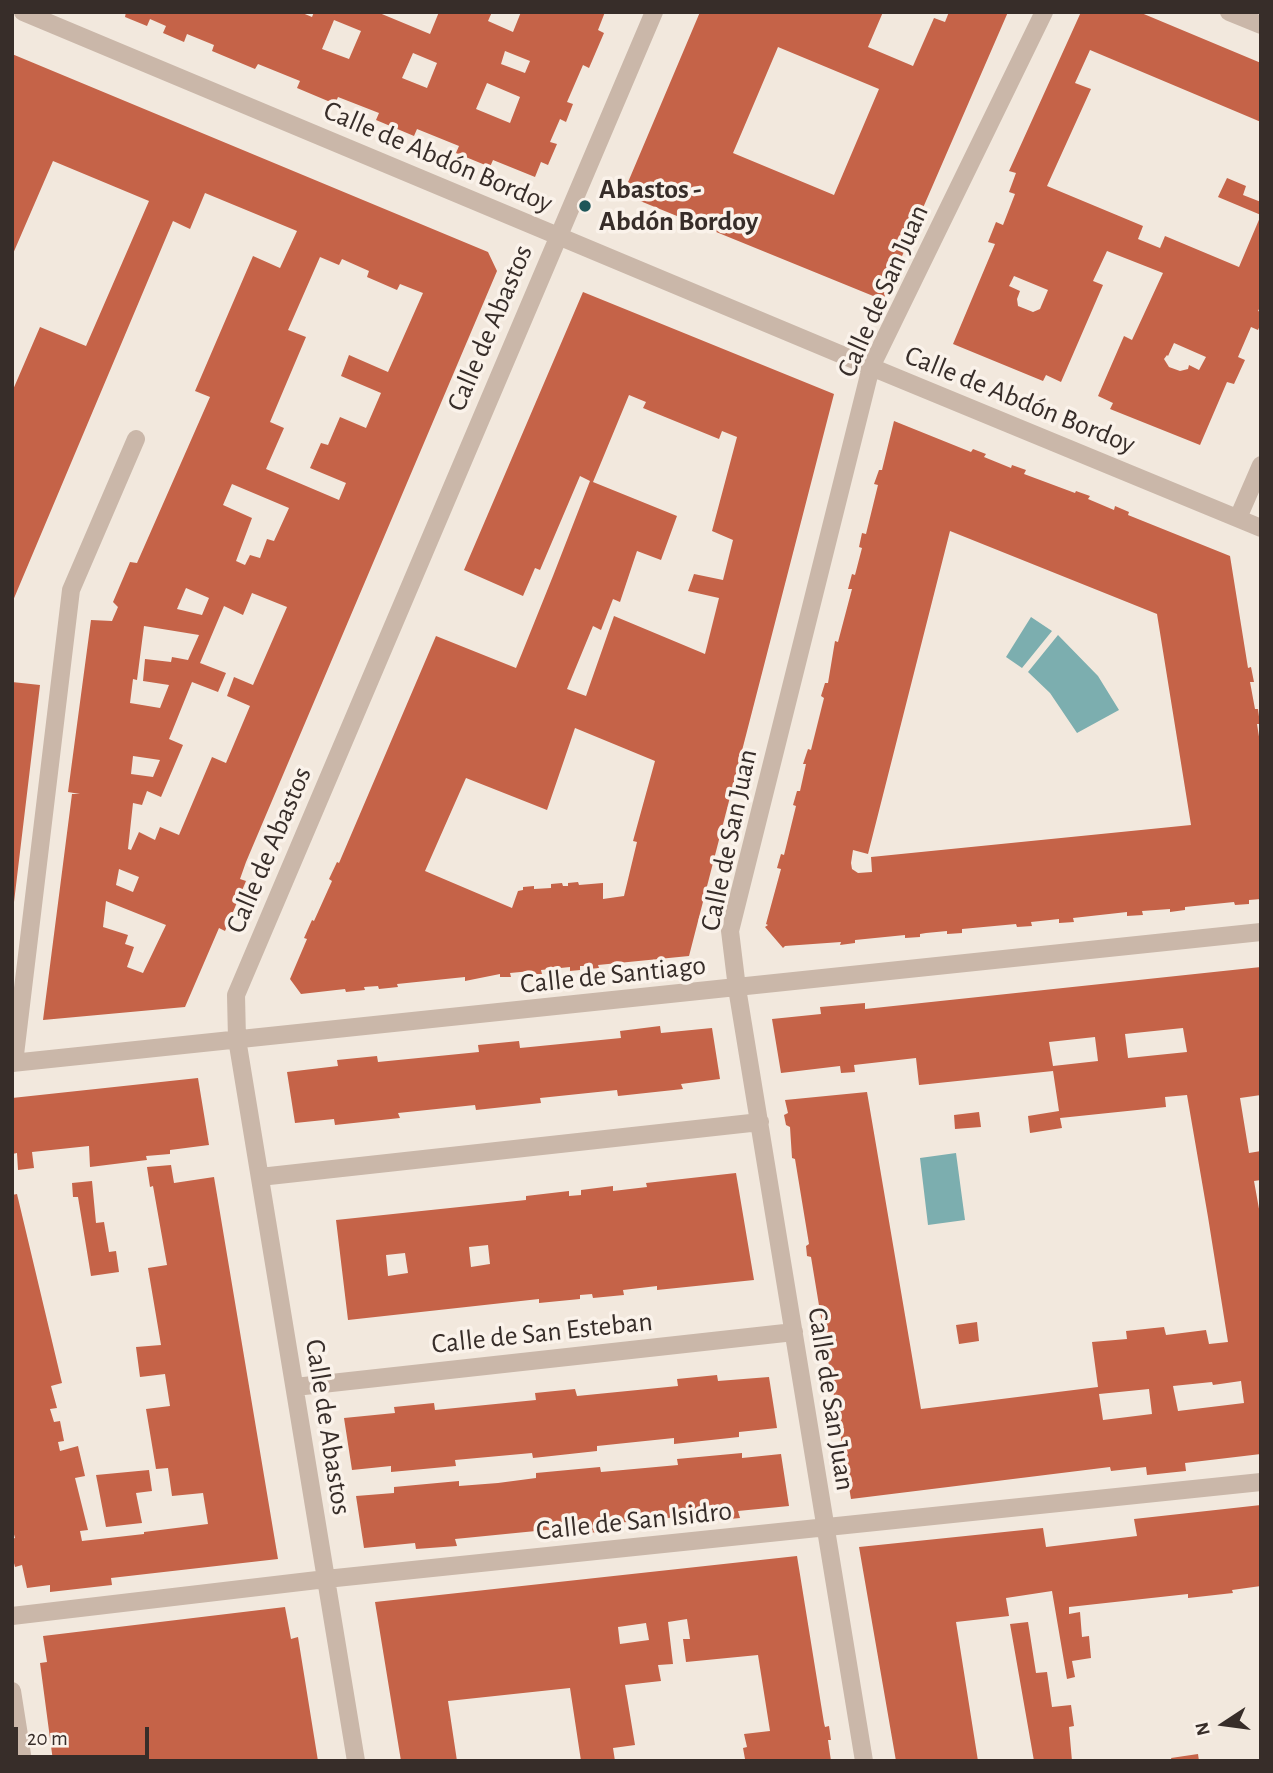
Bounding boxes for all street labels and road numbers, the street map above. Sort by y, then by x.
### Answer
street label: Calle de Abdón Bordoy [318,94,558,220]
street label: Calle de San Juan [830,200,936,382]
street label: Calle de Abastos [440,240,540,416]
street label: Calle de Abdón Bordoy [900,338,1140,462]
street label: Calle de San Juan [693,746,765,934]
street label: Calle de Abastos [219,762,319,938]
street label: Calle de Santiago [518,949,708,1001]
street label: Calle de San Esteban [430,1305,654,1361]
street label: Calle de San Juan [800,1305,862,1493]
street label: Calle de Abastos [298,1337,358,1517]
street label: Calle de San Isidro [534,1494,734,1548]

